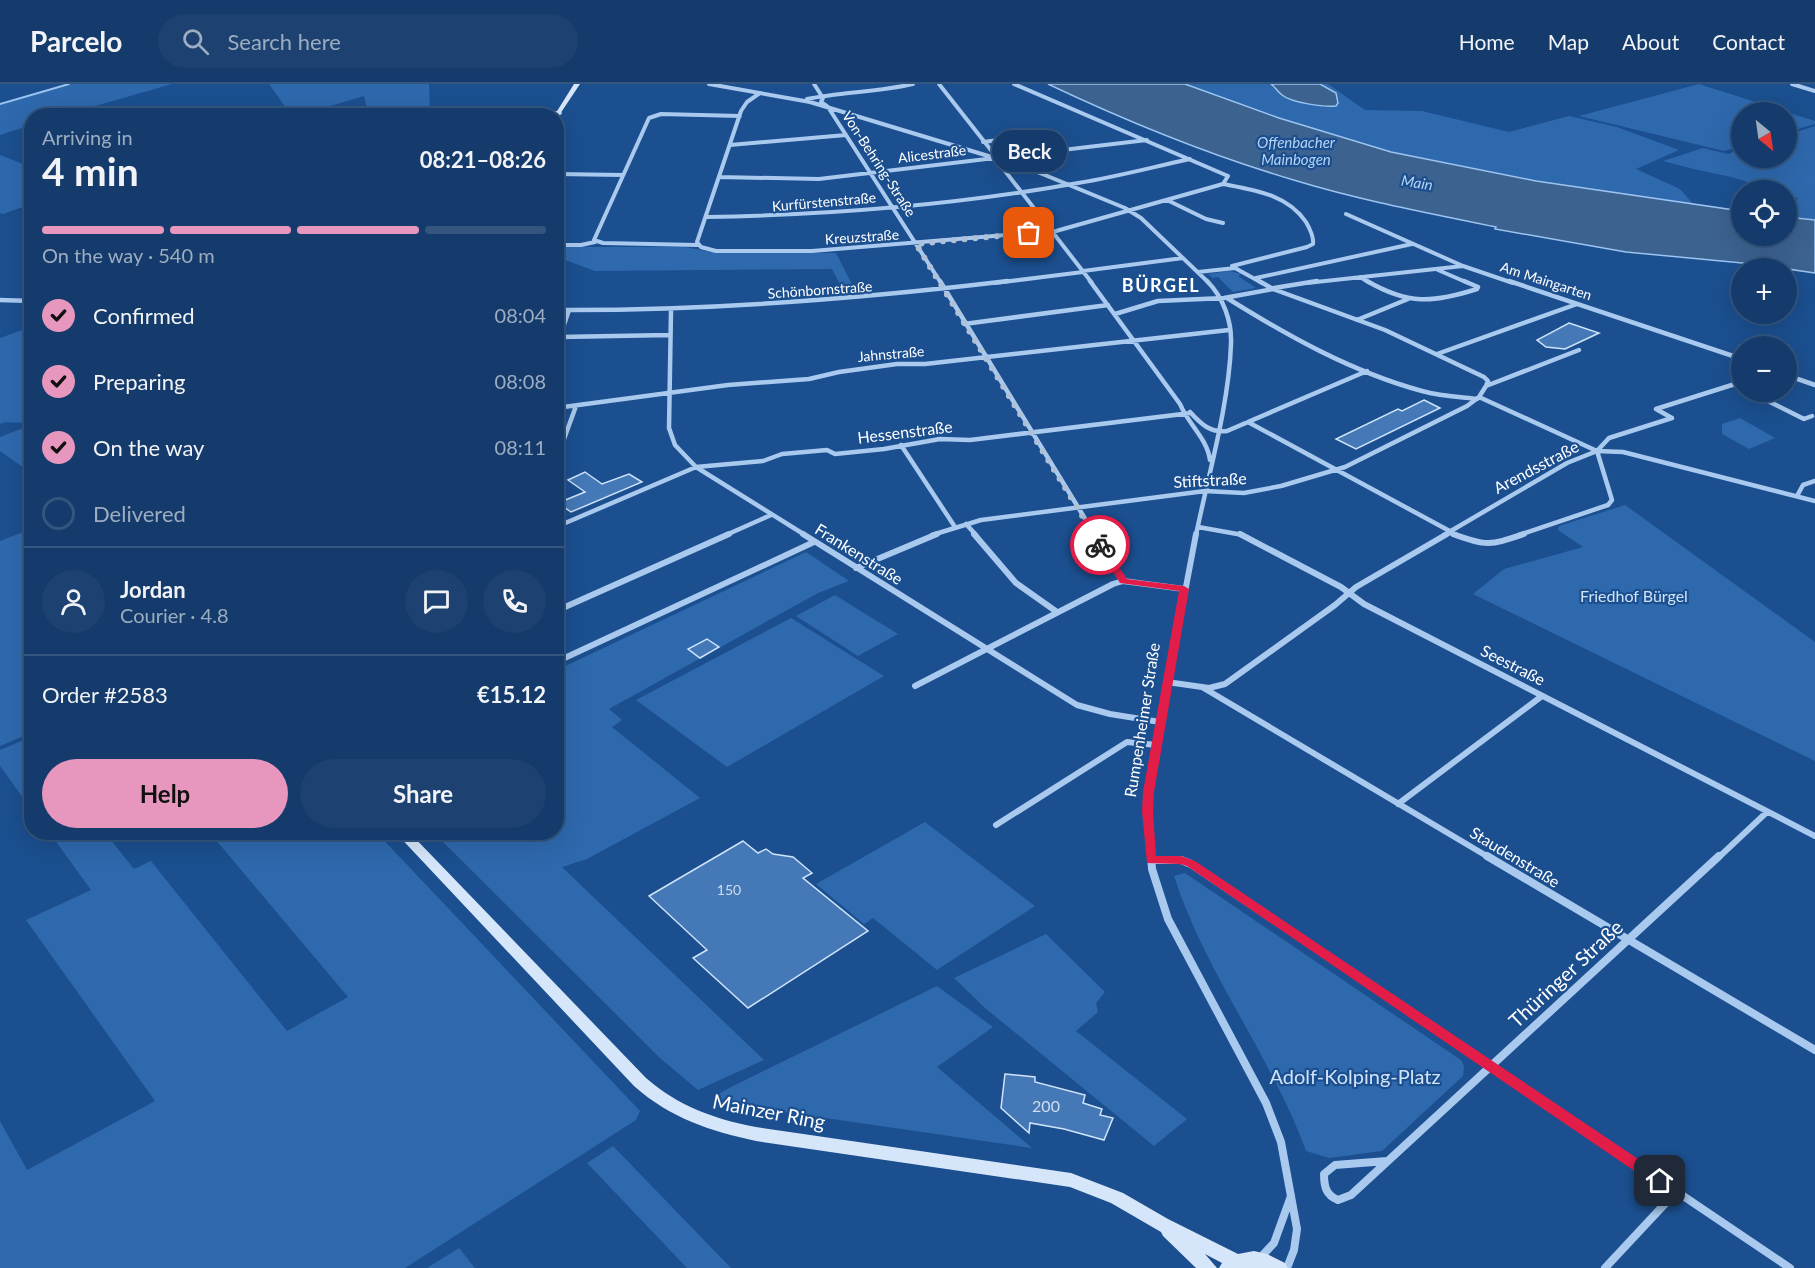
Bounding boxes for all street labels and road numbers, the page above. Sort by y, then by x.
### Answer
street label: Von-Behring-Straße [839,108,920,220]
street label: Alicestraße [897,141,967,166]
street label: Kurfürstenstraße [771,188,877,215]
street label: Kreuzstraße [824,225,900,248]
street label: Am Maingarten [1498,258,1594,303]
street label: Schönbornstraße [767,277,873,302]
street label: Jahnstraße [857,342,925,365]
street label: Hessenstraße [856,416,954,447]
street label: Arendsstraße [1490,436,1582,497]
street label: Stiftstraße [1173,468,1247,491]
street label: Frankenstraße [812,519,907,588]
street label: Seestraße [1478,640,1549,689]
street label: Rumpenheimer Straße [1120,641,1163,798]
street label: Staudenstraße [1467,822,1564,891]
street label: Thüringer Straße [1503,914,1627,1032]
street label: Mainzer Ring [711,1088,828,1134]

